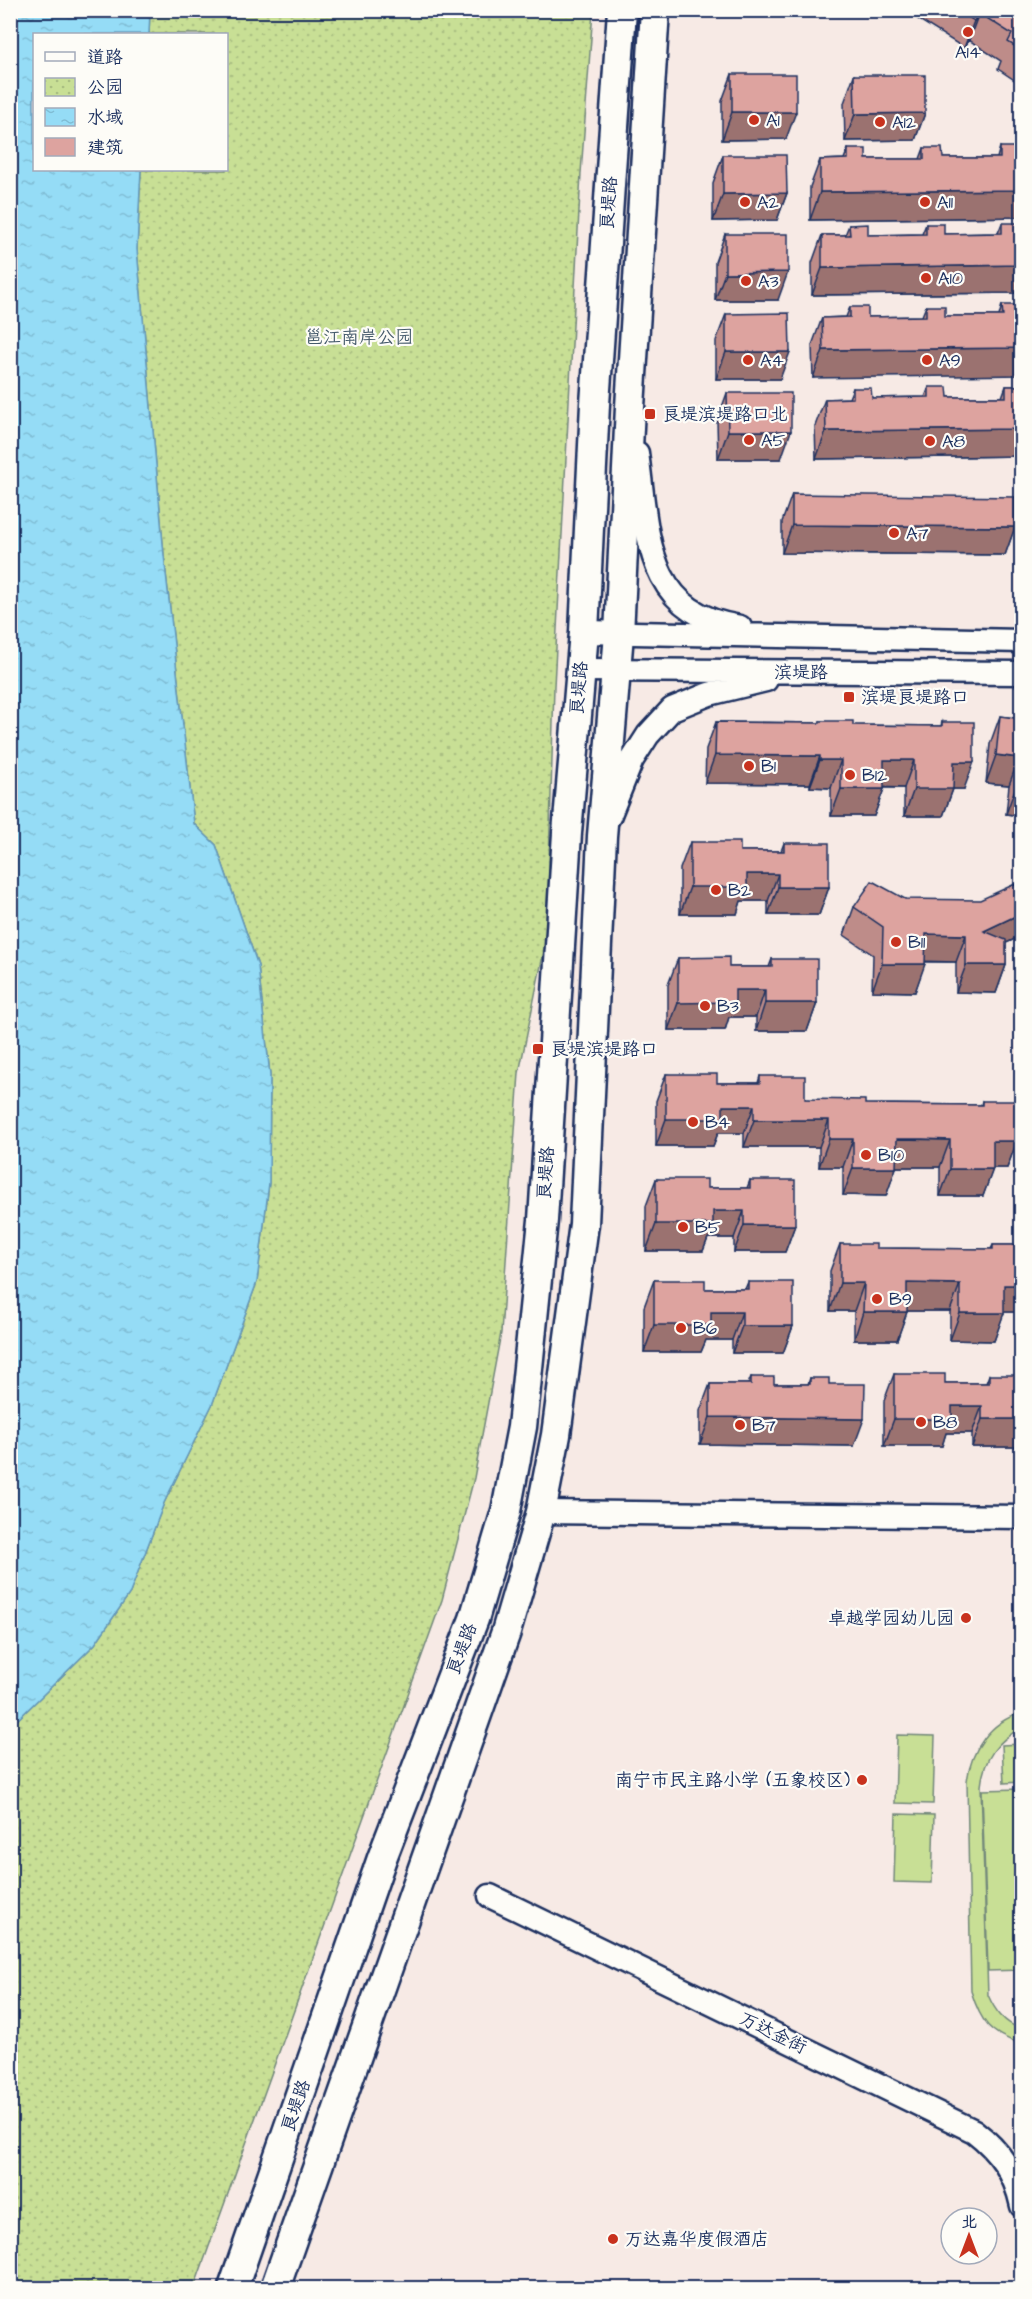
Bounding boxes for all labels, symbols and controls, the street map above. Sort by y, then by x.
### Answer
marker: A14 [961,25,975,39]
legend [33,33,228,171]
place label: A14 [955,40,981,65]
text: 道路 [87,45,123,70]
text: 公园 [87,75,123,100]
text: 水域 [87,105,123,130]
place label: A1 [766,108,780,133]
place label: A12 [892,110,917,135]
marker: A1 [747,113,761,127]
marker: A12 [873,115,887,129]
text: 建筑 [87,135,123,160]
street label: 良堤路 [595,175,623,231]
place label: A2 [757,190,780,215]
place label: A11 [937,190,953,215]
marker: A2 [738,195,752,209]
marker: A11 [918,195,932,209]
place label: A10 [938,266,963,291]
place label: A3 [758,269,779,294]
marker: A10 [919,271,933,285]
marker: A3 [739,274,753,288]
park label: 邕江南岸公园 [305,325,413,350]
place label: A4 [760,348,784,373]
place label: A9 [939,348,961,373]
marker: A4 [741,353,755,367]
marker: A9 [920,353,934,367]
place label: 良堤滨堤路口北 [662,402,788,427]
marker: 良堤滨堤路口北 [643,407,657,421]
place label: A5 [761,428,786,453]
place label: A8 [942,429,966,454]
marker: A5 [742,433,756,447]
marker: A8 [923,434,937,448]
place label: A7 [906,521,929,546]
marker: A7 [887,526,901,540]
street label: 良堤路 [564,660,594,716]
street label: 滨堤路 [774,660,828,685]
place label: 滨堤良堤路口 [861,685,969,710]
marker: 滨堤良堤路口 [842,690,856,704]
place label: B1 [761,754,776,779]
marker: B1 [742,759,756,773]
place label: B12 [862,763,888,788]
marker: B12 [843,768,857,782]
place label: B2 [728,878,752,903]
marker: B2 [709,883,723,897]
place label: B11 [908,930,925,955]
marker: B11 [889,935,903,949]
place label: B3 [717,994,739,1019]
marker: B3 [698,999,712,1013]
place label: 良堤滨堤路口 [550,1037,658,1062]
marker: 良堤滨堤路口 [531,1042,545,1056]
place label: B4 [705,1110,730,1135]
marker: B4 [686,1115,700,1129]
place label: B10 [878,1143,904,1168]
street label: 良堤路 [532,1145,560,1201]
marker: B10 [859,1148,873,1162]
place label: B5 [695,1215,721,1240]
marker: B5 [676,1220,690,1234]
place label: B9 [889,1287,912,1312]
marker: B9 [870,1292,884,1306]
place label: B6 [693,1316,717,1341]
marker: B6 [674,1321,688,1335]
place label: B8 [933,1410,958,1435]
place label: B7 [752,1413,776,1438]
marker: B8 [914,1415,928,1429]
marker: B7 [733,1418,747,1432]
place label: 卓越学园幼儿园 [828,1606,954,1631]
marker: 卓越学园幼儿园 [959,1611,973,1625]
street label: 良堤路 [441,1619,483,1679]
place label: 南宁市民主路小学 (五象校区) [615,1768,850,1793]
marker: 南宁市民主路小学 (五象校区) [855,1773,869,1787]
street label: 万达金街 [735,2006,811,2060]
street label: 良堤路 [275,2076,317,2136]
north arrow [939,2206,999,2266]
text: 北 [961,2211,977,2233]
place label: 万达嘉华度假酒店 [625,2227,769,2252]
marker: 万达嘉华度假酒店 [606,2232,620,2246]

